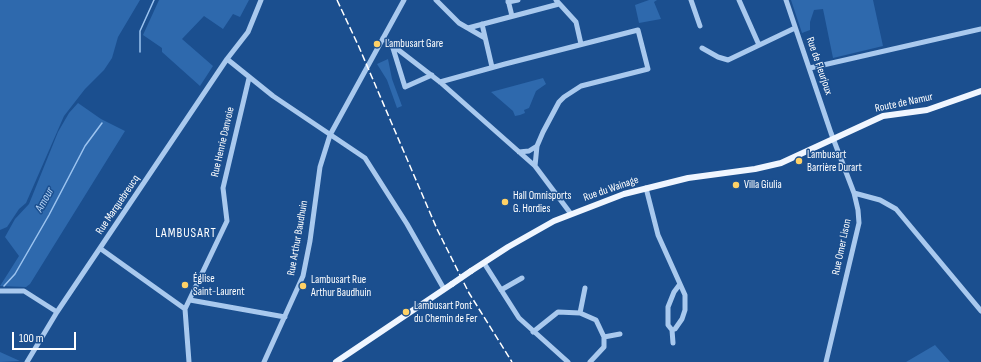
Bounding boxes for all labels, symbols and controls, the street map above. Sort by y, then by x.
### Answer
street label: Rue de Fleurjoux [803,35,835,97]
place label: Lambusart Gare [385,37,443,51]
marker: Lambusart Gare [372,39,382,49]
street label: Route de Namur [874,90,934,116]
street label: Rue Henrie Danvoie [209,106,237,178]
place label: Lambusart Barrière Durart [807,148,862,174]
marker: Lambusart Barrière Durart [794,156,804,166]
street label: Rue Marquebreucq [93,173,143,237]
street label: Rue du Wainage [582,173,640,205]
place label: Villa Giulia [744,178,782,192]
marker: Villa Giulia [731,180,741,190]
water label: Amour [32,185,58,215]
place label: Hall Omnisports G. Hordies [513,189,571,215]
marker: Hall Omnisports G. Hordies [500,197,510,207]
street label: Rue Arthur Baudhuin [285,199,311,277]
street label: Rue Omer Lison [830,218,854,276]
district label: LAMBUSART [155,226,217,242]
place label: Église Saint-Laurent [193,272,245,298]
place label: Lambusart Rue Arthur Baudhuin [311,273,371,299]
marker: Église Saint-Laurent [180,280,190,290]
marker: Lambusart Rue Arthur Baudhuin [298,281,308,291]
place label: Lambusart Pont du Chemin de Fer [414,299,477,325]
marker: Lambusart Pont du Chemin de Fer [401,307,411,317]
scale bar [14,324,78,350]
text: 100 m [19,331,44,346]

